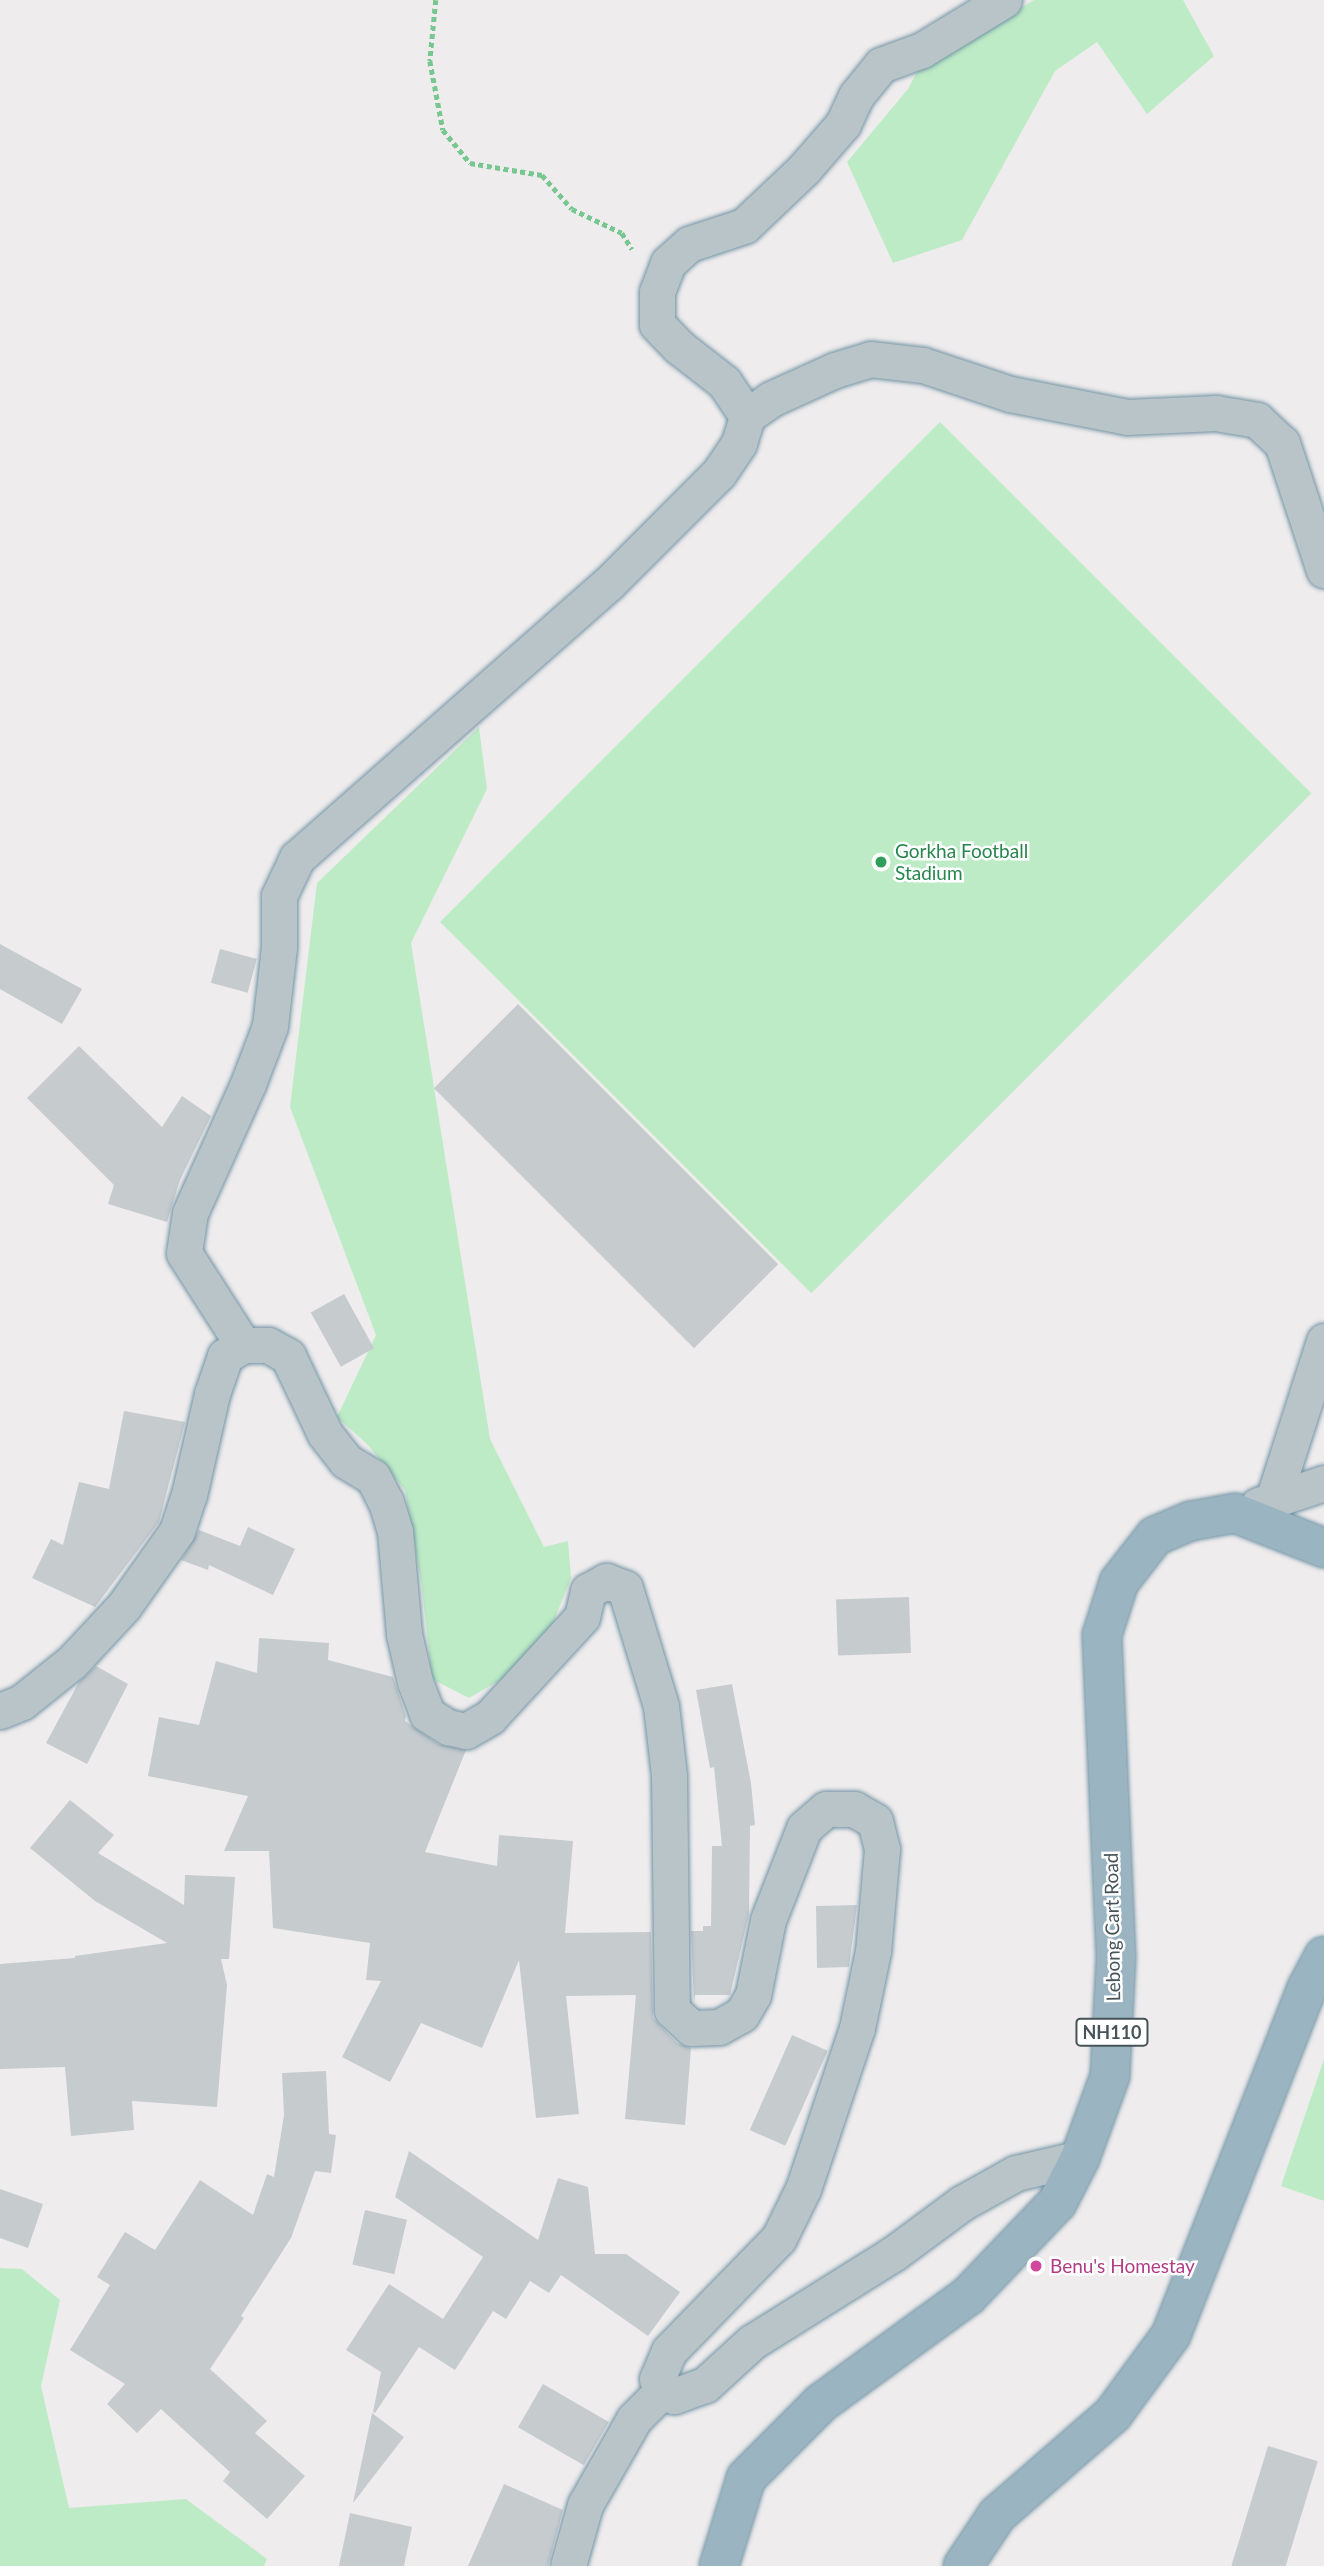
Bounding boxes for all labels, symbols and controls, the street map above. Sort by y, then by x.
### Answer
place label: Gorkha Football Stadium [895,840,1028,884]
marker: Gorkha Football Stadium [873,854,889,870]
street label: Lebong Cart Road [1099,1852,1125,2002]
road number: NH110 [1075,2018,1149,2046]
place label: Benu's Homestay [1050,2255,1195,2277]
marker: Benu's Homestay [1028,2258,1044,2274]

